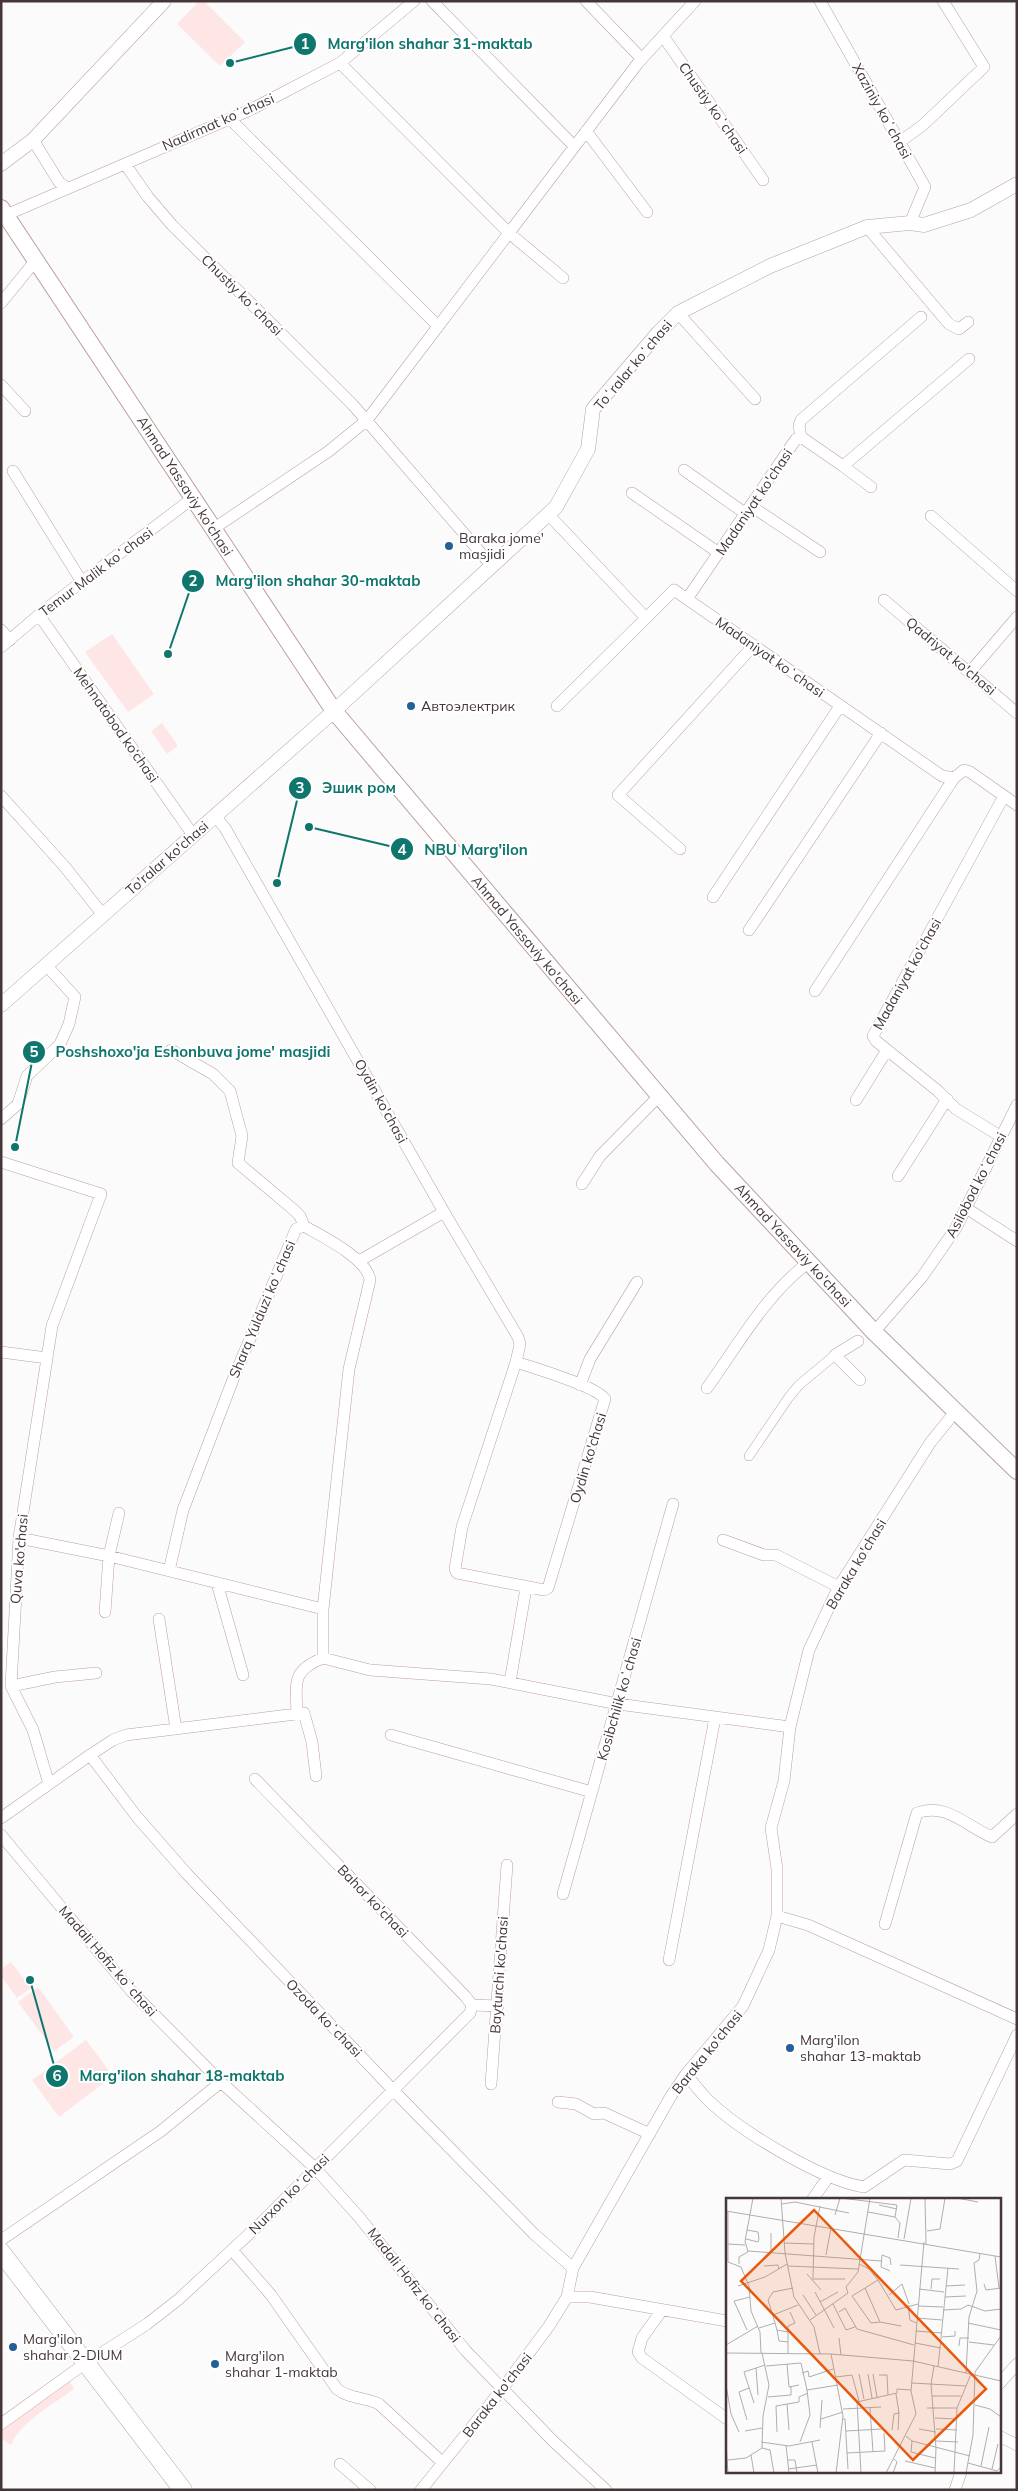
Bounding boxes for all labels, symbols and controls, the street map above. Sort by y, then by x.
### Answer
callout: Marg'ilon shahar 31-maktab [293,29,542,59]
text: 1 [300,34,310,53]
text: Marg'ilon shahar 31-maktab [328,34,532,53]
street label: Chustiy koʻchasi [675,59,751,157]
street label: Xaziniy koʻchasi [848,60,916,162]
street label: Nadirmat koʻchasi [159,89,277,155]
street label: Chustiy koʻchasi [197,250,287,340]
street label: Toʻralar koʻchasi [590,316,676,414]
street label: Ahmad Yassaviy ko'chasi [133,413,237,559]
street label: Madaniyat ko'chasi [712,445,796,559]
street label: Temur Malik koʻchasi [36,523,156,621]
place label: Baraka jome' masjidi [459,529,544,563]
marker: Baraka jome' masjidi [443,540,455,552]
callout: Marg'ilon shahar 30-maktab [180,566,430,596]
text: 2 [188,571,198,590]
text: Marg'ilon shahar 30-maktab [216,571,420,590]
street label: Madaniyat koʻchasi [712,613,828,701]
street label: Qadriyat ko'chasi [902,613,1000,699]
street label: Mehnatobod ko‘chasi [69,664,163,786]
place label: Автоэлектрик [421,697,516,715]
marker: Автоэлектрик [405,700,417,712]
callout: Эшик ром [287,773,407,803]
text: 3 [295,778,305,797]
text: Эшик ром [322,778,396,797]
street label: To'ralar ko'chasi [122,817,212,899]
callout: NBU Marg'ilon [389,834,538,864]
text: 4 [397,840,407,859]
text: NBU Marg'ilon [424,840,528,859]
street label: Ahmad Yassaviy ko'chasi [468,872,586,1008]
street label: Madaniyat ko'chasi [869,915,945,1033]
callout: Poshshoxo'ja Eshonbuva jome' masjidi [21,1037,341,1067]
text: 5 [29,1042,39,1061]
text: Poshshoxo'ja Eshonbuva jome' masjidi [56,1042,330,1061]
street label: Oydin ko'chasi [350,1056,412,1146]
street label: Asilobod koʻchasi [942,1129,1010,1241]
street label: Ahmad Yassaviy ko'chasi [731,1179,855,1311]
street label: Sharq Yulduzi koʻchasi [225,1237,299,1381]
street label: Oydin ko'chasi [566,1411,610,1505]
street label: Quva ko'chasi [6,1513,32,1605]
street label: Baraka ko'chasi [822,1515,890,1613]
street label: Kosibchilik koʻchasi [593,1635,645,1763]
street label: Bahor ko'chasi [334,1861,412,1941]
street label: Madali Hofiz koʻchasi [55,1902,161,2020]
street label: Bayturchi ko'chasi [486,1916,512,2034]
street label: Ozoda koʻchasi [282,1975,366,2061]
street label: Baraka ko'chasi [668,2007,746,2097]
place label: Marg'ilon shahar 13-maktab [800,2031,921,2065]
marker: Marg'ilon shahar 13-maktab [784,2042,796,2054]
callout: Marg'ilon shahar 18-maktab [45,2061,295,2091]
text: 6 [52,2066,62,2085]
text: Marg'ilon shahar 18-maktab [80,2066,284,2085]
street label: Nurxon koʻchasi [245,2150,333,2238]
inset map [726,2198,1000,2474]
street label: Madali Hofiz koʻchasi [364,2224,464,2346]
place label: Marg'ilon shahar 2-DIUM [23,2330,123,2364]
marker: Marg'ilon shahar 2-DIUM [7,2341,19,2353]
place label: Marg'ilon shahar 1-maktab [225,2347,338,2381]
street label: Baraka ko'chasi [458,2349,536,2441]
marker: Marg'ilon shahar 1-maktab [209,2358,221,2370]

